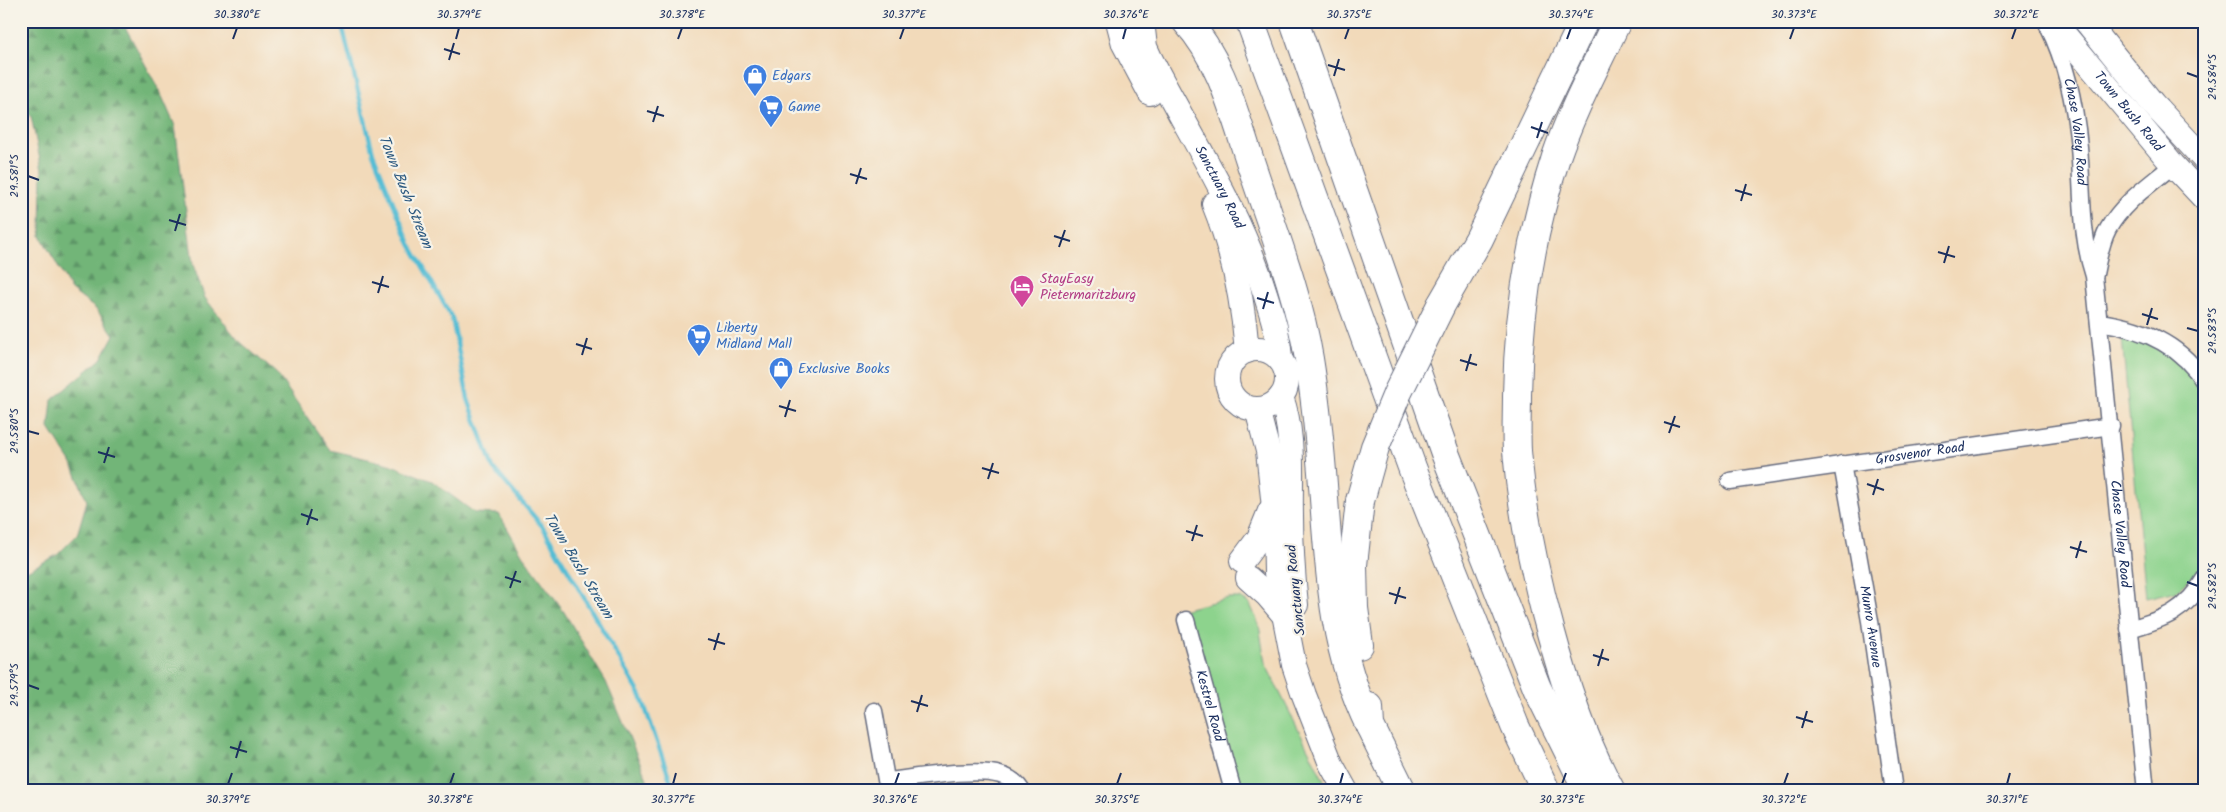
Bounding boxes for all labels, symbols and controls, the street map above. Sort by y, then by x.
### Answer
text: 30.380°E [214,5,261,24]
text: 30.379°E [436,5,482,24]
text: 30.378°E [659,5,706,24]
text: 30.377°E [882,5,927,24]
text: 30.376°E [1103,5,1150,24]
text: 30.375°E [1326,5,1373,24]
text: 30.374°E [1548,5,1595,24]
text: 30.373°E [1771,5,1818,24]
text: 30.372°E [1993,5,2040,24]
text: 29.584°S [2203,53,2222,100]
shop icon: Edgars [742,63,768,97]
place label: Edgars [772,65,811,87]
street label: Town Bush Road [2088,66,2169,158]
street label: Chase Valley Road [2057,76,2092,187]
supermarket icon: Game [758,94,784,128]
place label: Game [788,96,821,118]
water label: Town Bush Stream [371,132,439,253]
street label: Sanctuary Road [1189,141,1250,234]
text: 29.581°S [5,154,24,198]
place label: StayEasy Pietermaritzburg [1040,268,1136,306]
hotel icon: StayEasy Pietermaritzburg [1009,274,1035,308]
text: 29.583°S [2203,307,2222,354]
place label: Liberty Midland Mall [716,317,792,355]
supermarket icon: Liberty Midland Mall [686,323,712,357]
shop icon: Exclusive Books [768,356,794,390]
place label: Exclusive Books [798,358,890,380]
text: 29.580°S [5,407,24,454]
street label: Grosvenor Road [1874,436,1967,471]
street label: Chase Valley Road [2104,479,2136,590]
water label: Town Bush Stream [537,508,620,625]
street label: Sanctuary Road [1280,542,1312,637]
text: 29.582°S [2203,562,2222,609]
street label: Munro Avenue [1853,584,1888,670]
text: 29.579°S [5,662,24,707]
street label: Kestrel Road [1189,667,1230,745]
text: 30.379°E [205,790,251,809]
text: 30.378°E [427,790,474,809]
text: 30.377°E [651,790,696,809]
text: 30.376°E [872,790,919,809]
text: 30.375°E [1094,790,1141,809]
text: 30.374°E [1317,790,1364,809]
text: 30.373°E [1539,790,1586,809]
text: 30.372°E [1761,790,1808,809]
text: 30.371°E [1986,790,2029,809]

